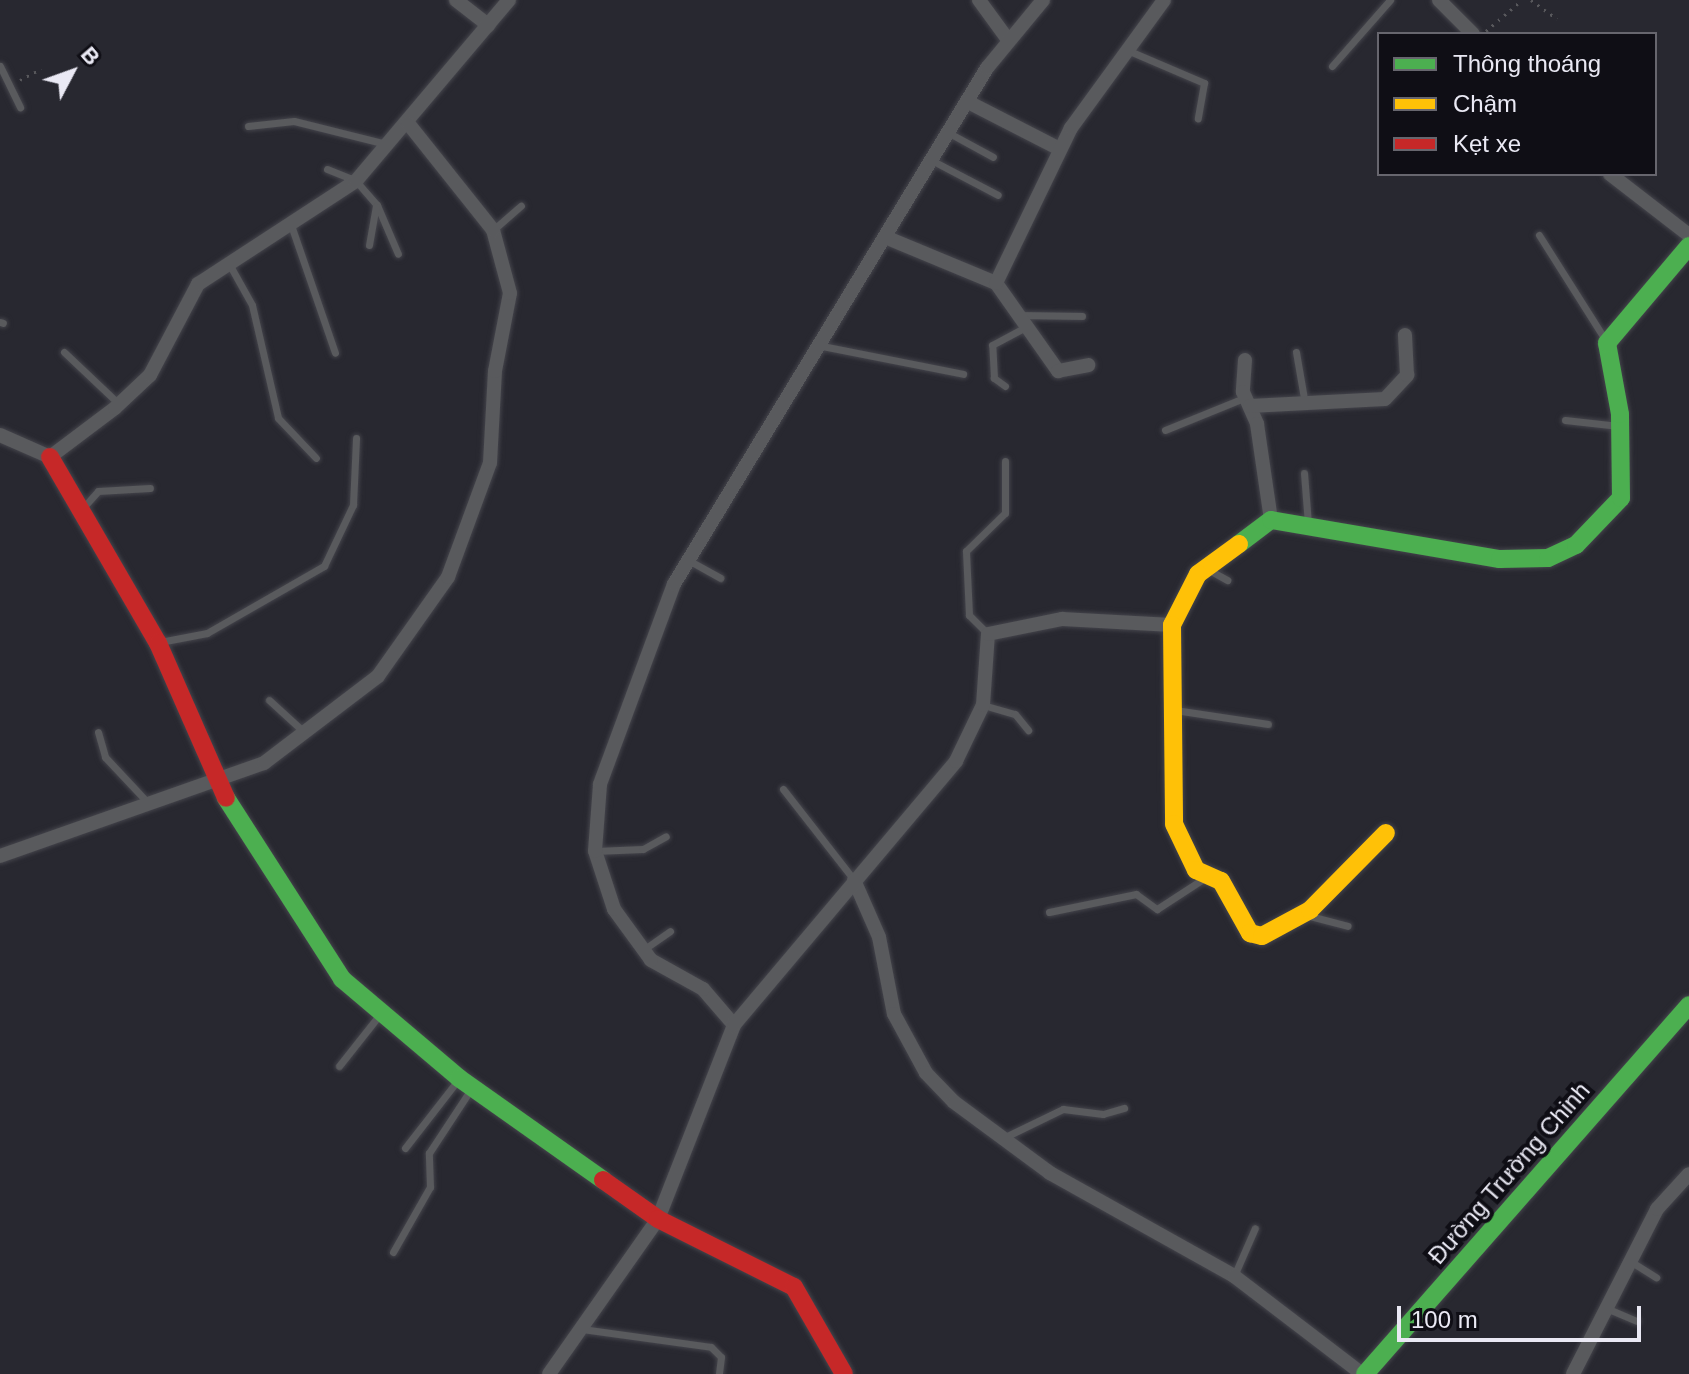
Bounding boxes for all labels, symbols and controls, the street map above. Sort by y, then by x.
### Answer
north arrow [32,32,112,112]
legend [1377,32,1657,176]
text: B [76,42,105,70]
text: Thông thoáng [1453,50,1601,77]
text: Chậm [1453,90,1517,117]
text: Kẹt xe [1453,130,1521,157]
street label: Đường Trường Chinh [1422,1076,1596,1270]
scale bar [1401,1290,1645,1340]
text: 100 m [1411,1306,1478,1333]

